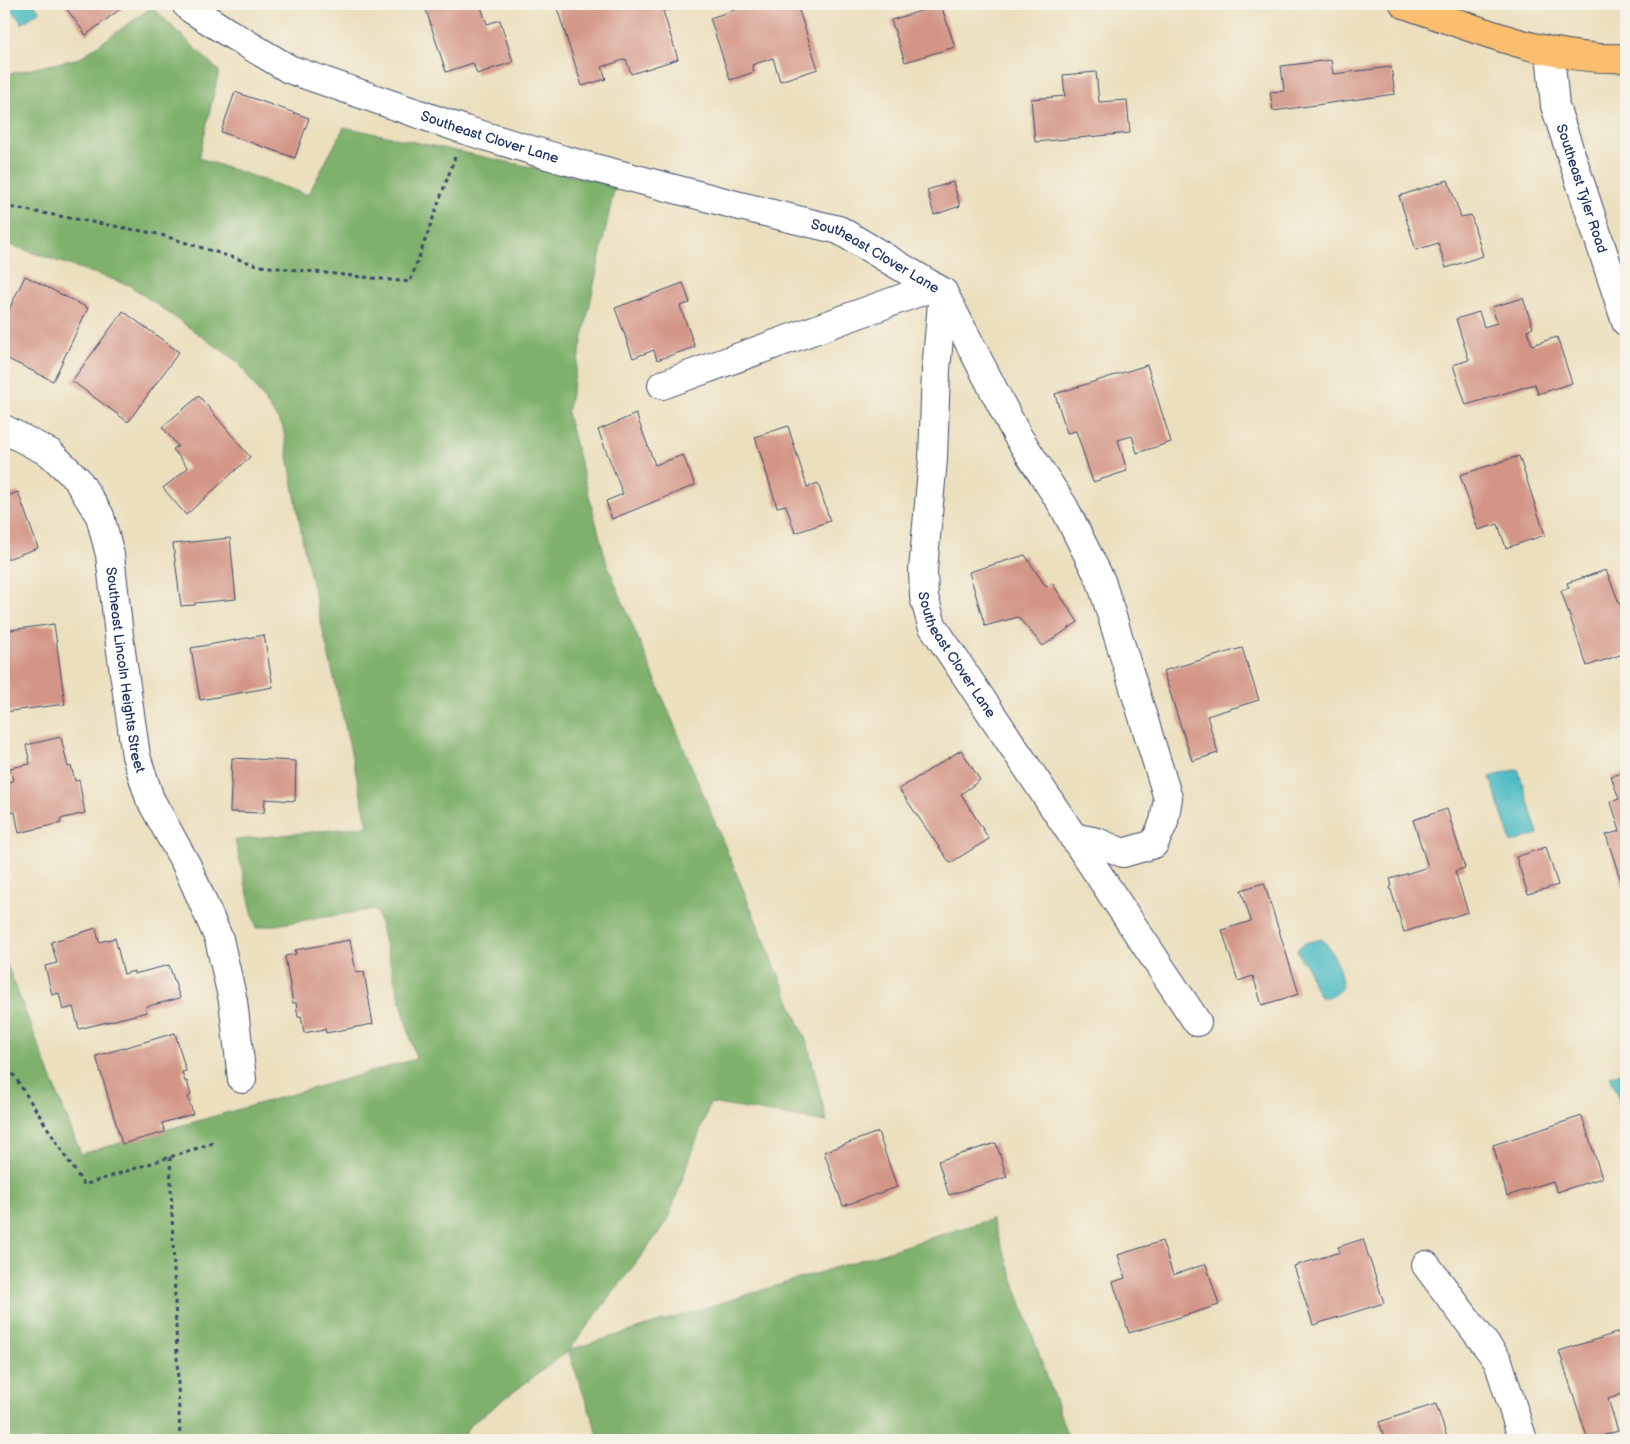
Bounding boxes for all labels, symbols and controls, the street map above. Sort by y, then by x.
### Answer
street label: Southeast Clover Lane [419,107,561,166]
street label: Southeast Tyler Road [1553,122,1611,255]
street label: Southeast Clover Lane [809,215,943,296]
street label: Southeast Lincoln Heights Street [103,566,150,775]
street label: Southeast Clover Lane [915,591,1000,721]

